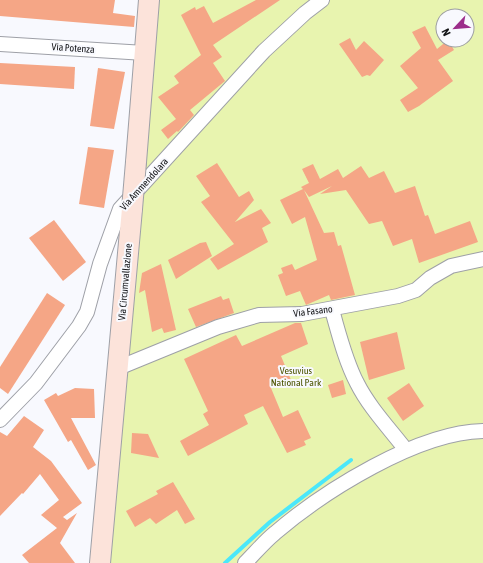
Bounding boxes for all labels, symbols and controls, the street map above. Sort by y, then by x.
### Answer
north arrow [435,8,475,48]
text: N [439,27,453,38]
street label: Via Potenza [51,41,95,55]
street label: Via Ammendolara [118,156,170,212]
street label: Via Circumvallazione [116,243,134,321]
street label: Via Fasano [293,303,334,319]
park label: Vesuvius National Park [271,365,322,388]

